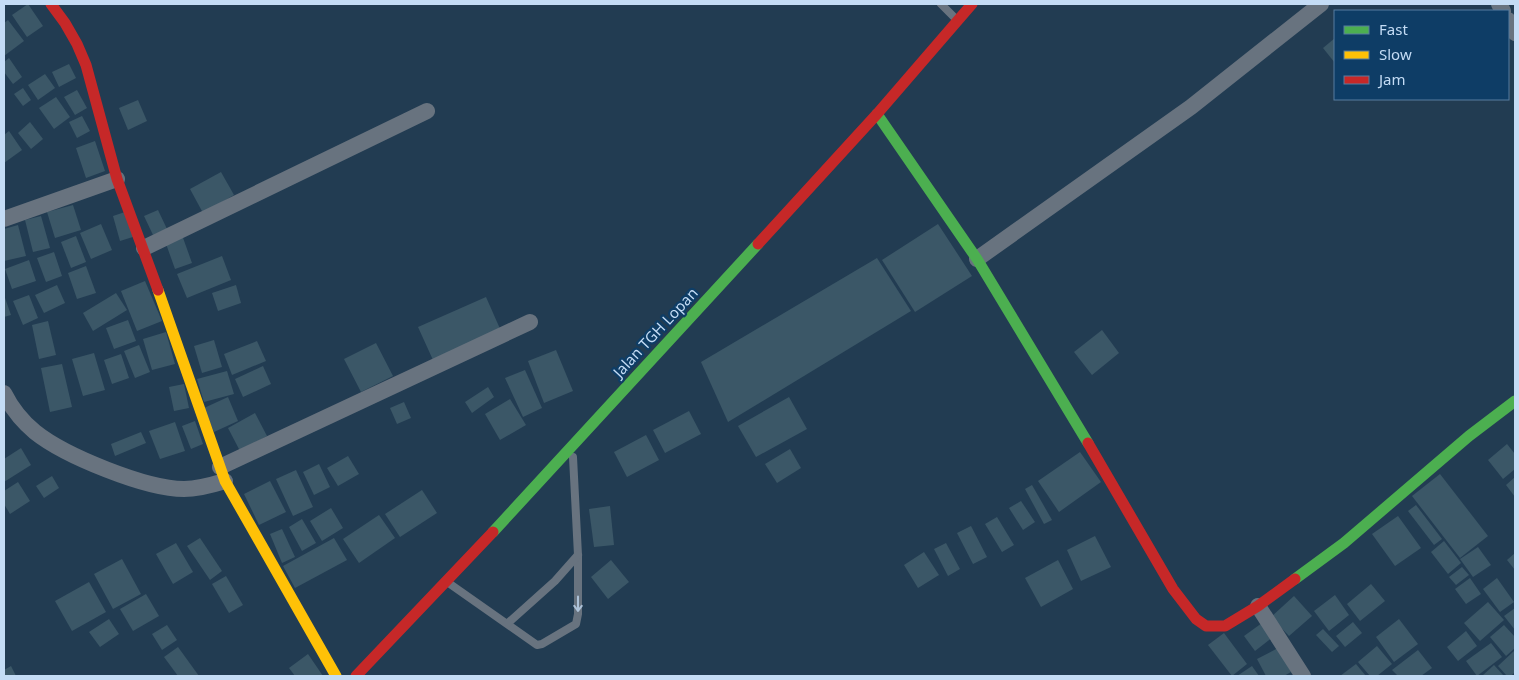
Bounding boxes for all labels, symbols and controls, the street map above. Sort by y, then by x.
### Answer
legend [1334,10,1509,100]
text: Fast [1379,19,1408,39]
text: Slow [1379,44,1412,64]
text: Jam [1377,69,1406,89]
street label: Jalan TGH Lopan [607,283,702,383]
one-way arrow [573,595,583,611]

